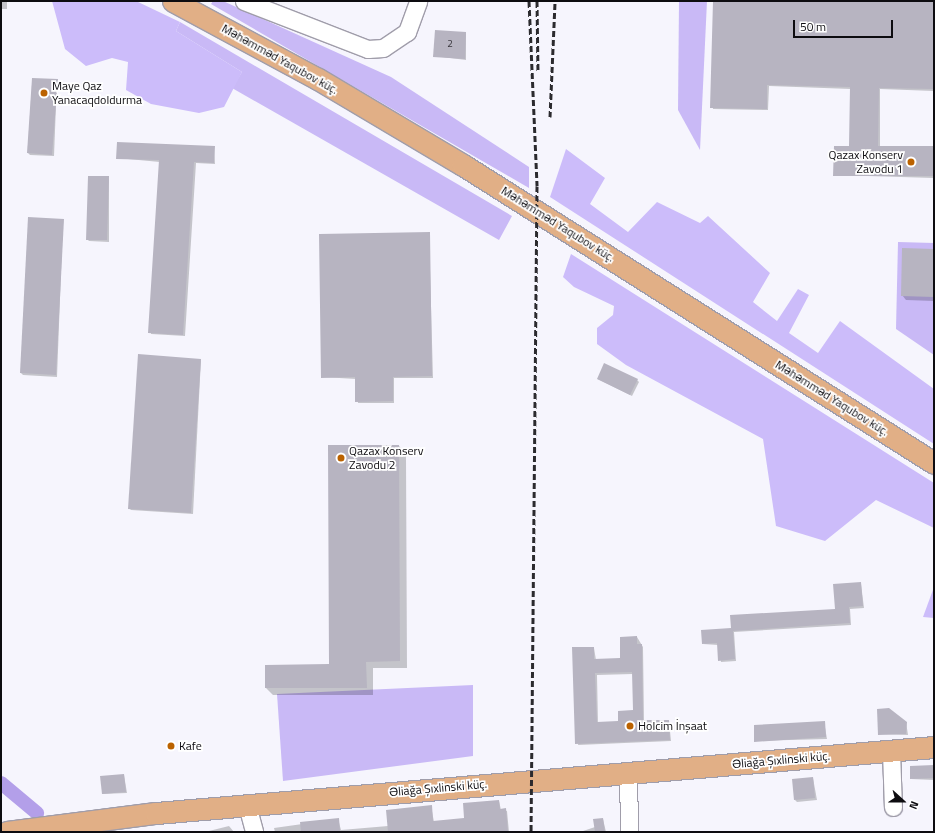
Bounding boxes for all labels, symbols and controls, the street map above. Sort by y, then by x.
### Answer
scale bar [795,12,895,38]
text: 50 m [800,17,826,36]
street label: Məhəmməd Yaqubov küç. [219,21,341,97]
house number: 2 [447,38,453,50]
place label: Maye Qaz Yanacaqdoldurma [52,79,142,107]
marker: Maye Qaz Yanacaqdoldurma [39,88,49,98]
place label: Qazax Konserv Zavodu 1 [829,148,903,176]
marker: Qazax Konserv Zavodu 1 [906,157,916,167]
street label: Məhəmməd Yaqubov küç. [499,183,617,265]
street label: Məhəmməd Yaqubov küç. [773,357,891,439]
place label: Qazax Konserv Zavodu 2 [349,444,423,472]
marker: Qazax Konserv Zavodu 2 [336,453,346,463]
place label: Holcim İnşaat [638,719,707,733]
marker: Holcim İnşaat [625,721,635,731]
place label: Kafe [179,739,202,753]
marker: Kafe [166,741,176,751]
street label: Əliağa Şıxlinski küç. [731,749,831,771]
street label: Əliağa Şıxlinski küç. [388,777,488,799]
north arrow [883,781,923,821]
text: N [905,799,923,812]

